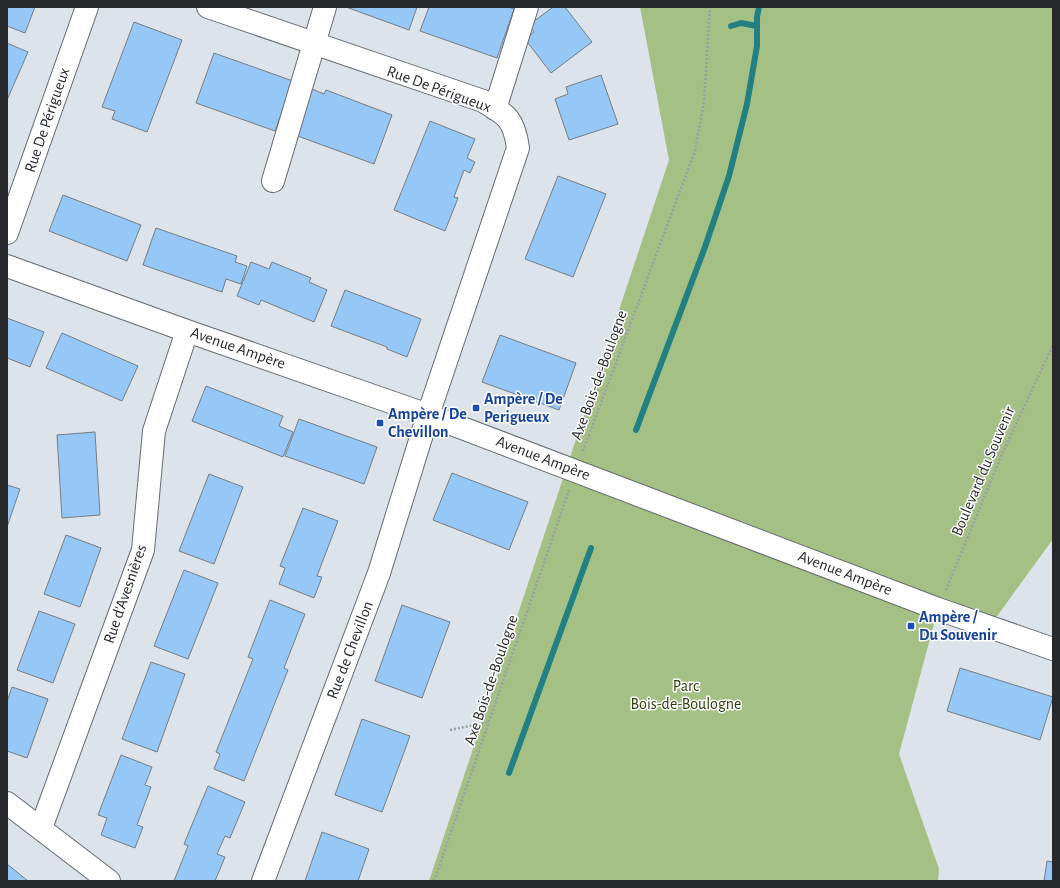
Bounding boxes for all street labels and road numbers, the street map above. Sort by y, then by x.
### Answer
street label: Rue De Périgueux [385,63,493,115]
street label: Rue De Périgueux [22,66,72,174]
street label: Axe Bois-de-Boulogne [568,308,630,442]
street label: Avenue Ampère [188,324,288,372]
street label: Boulevard du Souvenir [948,403,1018,538]
street label: Avenue Ampère [494,433,592,483]
street label: Rue d'Avesnières [101,542,149,646]
street label: Avenue Ampère [796,548,894,598]
street label: Rue de Chevillon [324,599,376,701]
street label: Axe Bois-de-Boulogne [461,613,521,747]

